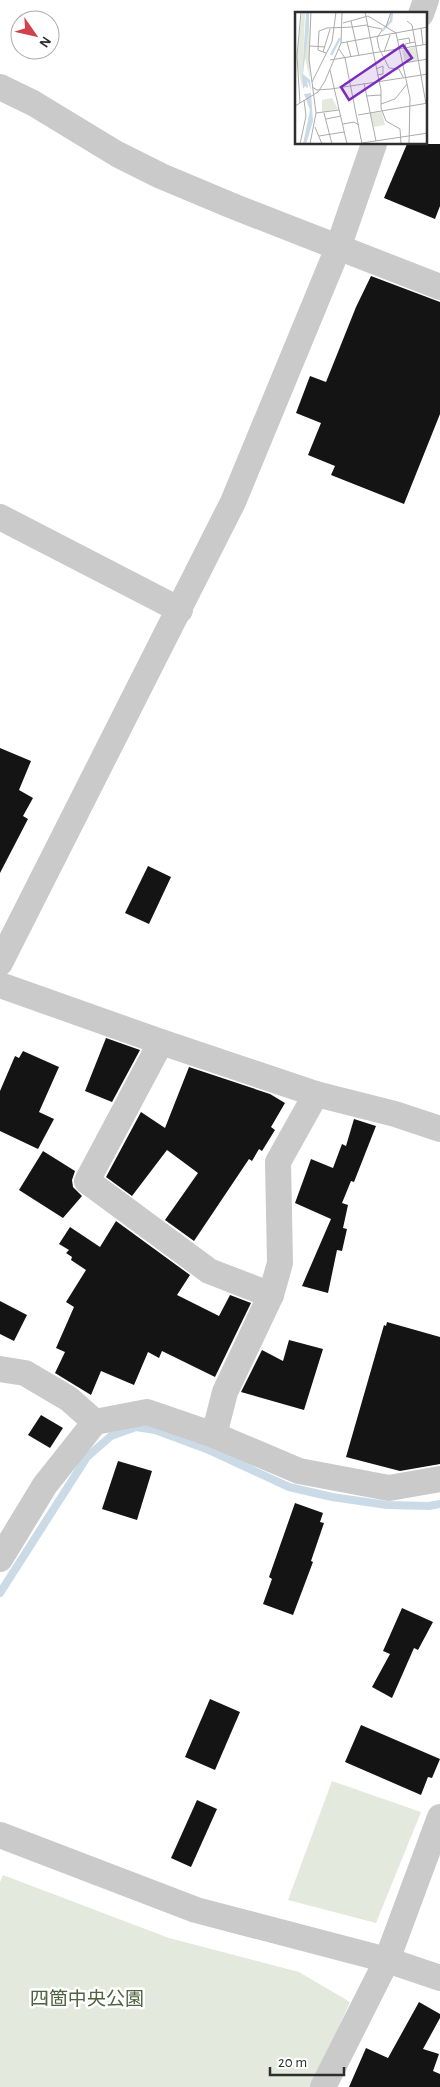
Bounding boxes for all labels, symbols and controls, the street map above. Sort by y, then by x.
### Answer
north arrow [10,10,60,60]
inset map [295,12,428,145]
text: N [36,34,53,50]
park label: 四箇中央公園 [30,1989,144,2009]
scale bar [270,2044,344,2076]
text: 20 m [278,2055,307,2070]

